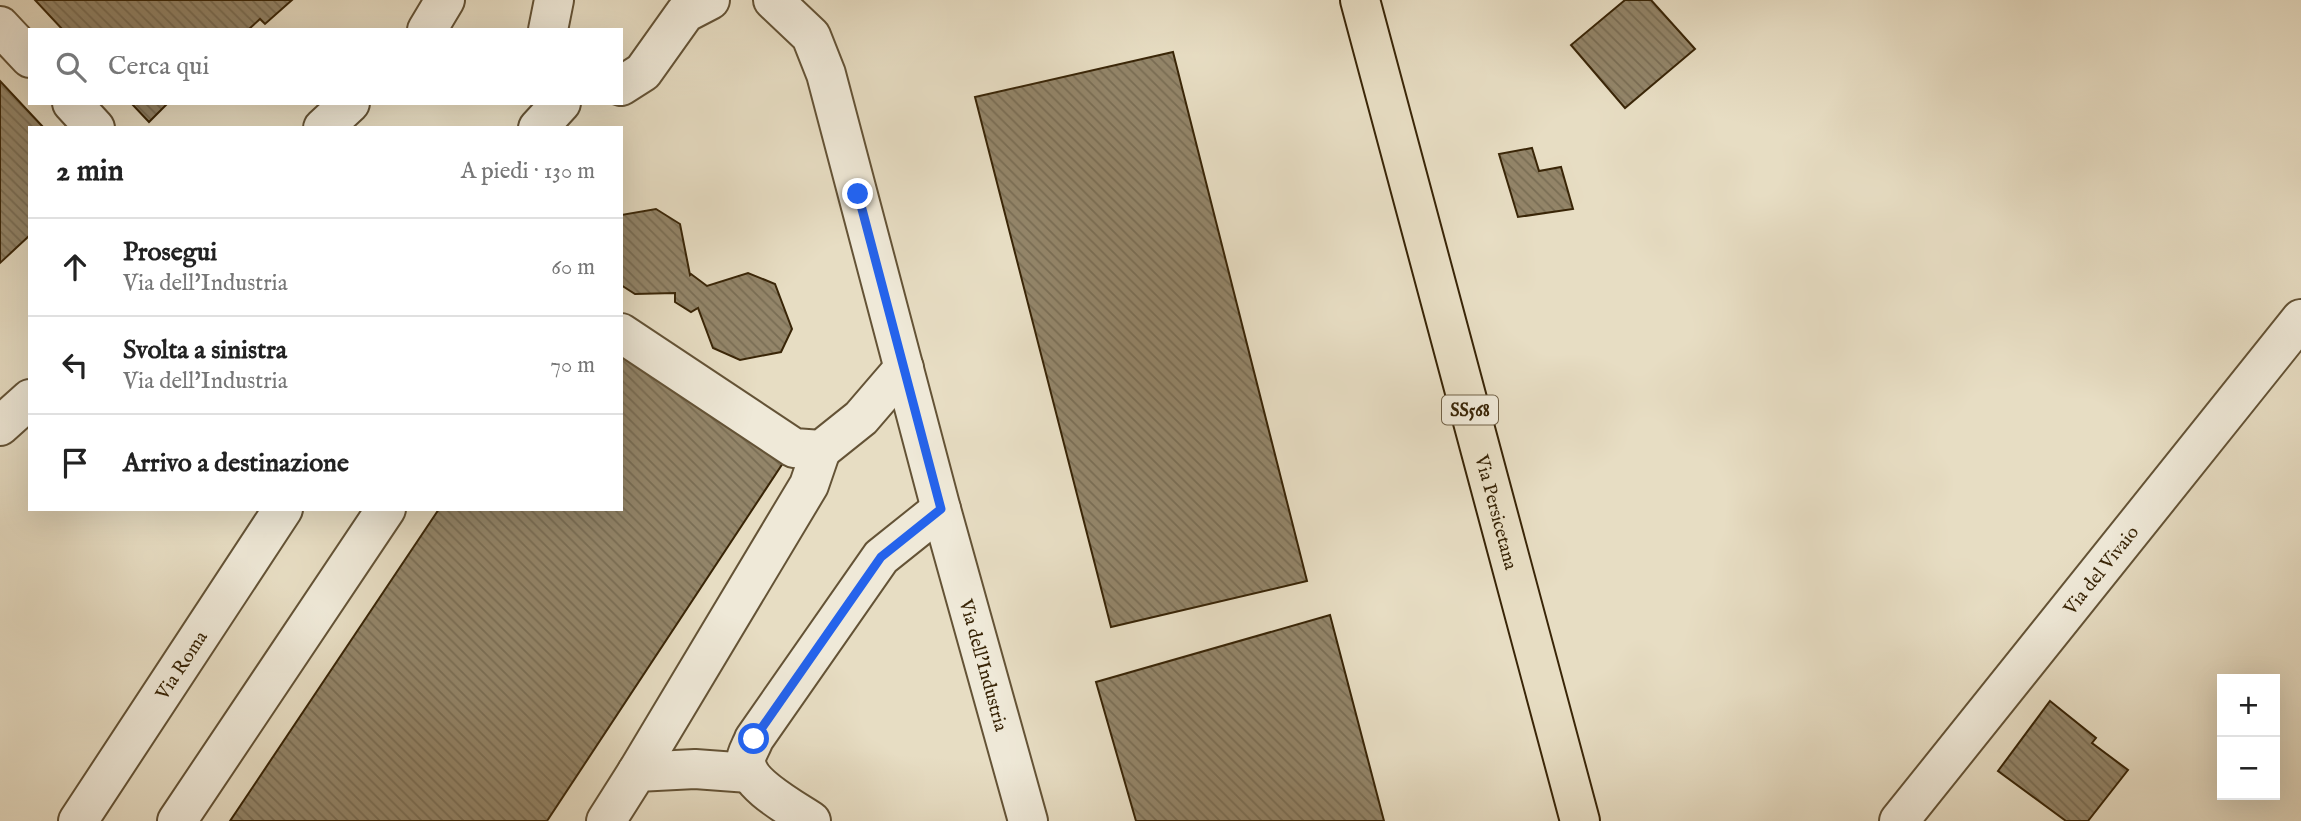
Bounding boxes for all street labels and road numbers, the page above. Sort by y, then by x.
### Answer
road number: SS568 [1442,396,1498,424]
street label: Via Persicetana [1468,451,1522,573]
street label: Via del Vivaio [2058,521,2145,621]
street label: Via dell'Industria [952,596,1013,735]
street label: Via Roma [151,626,214,706]

